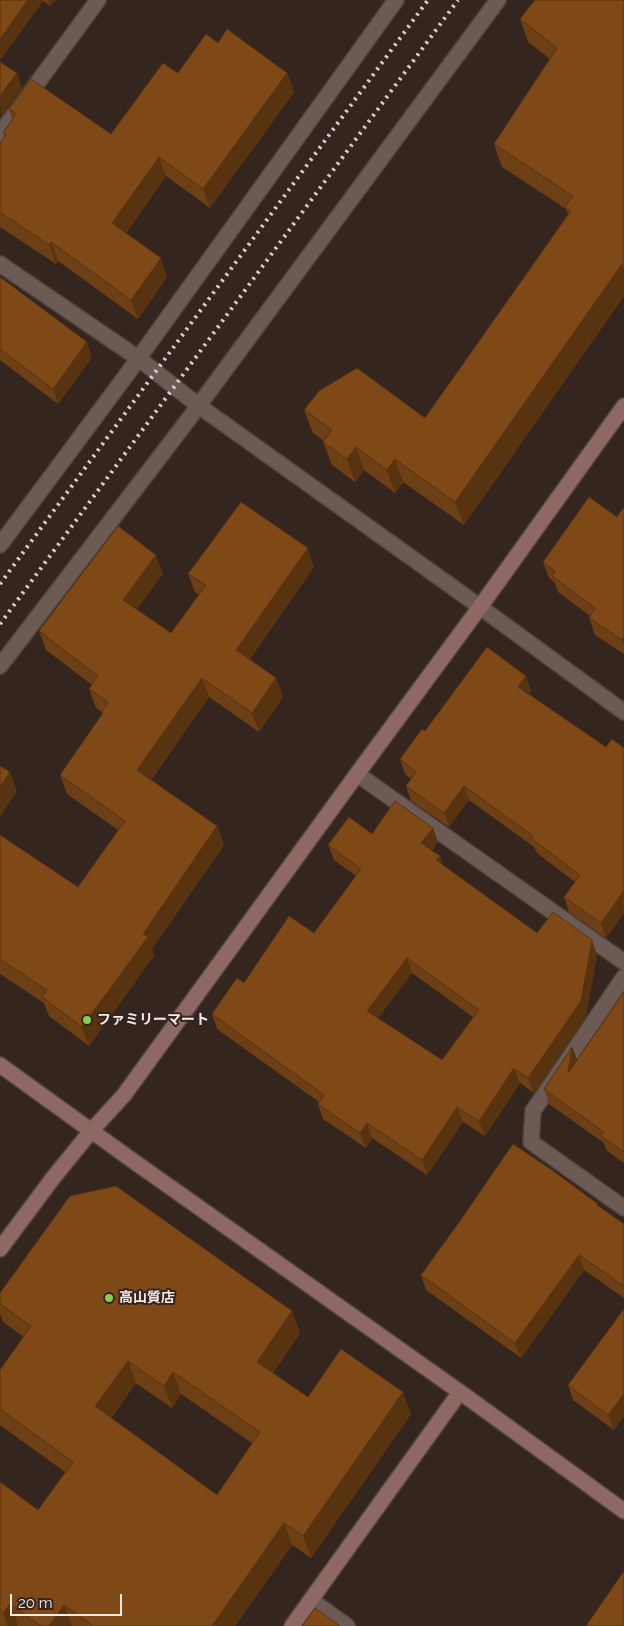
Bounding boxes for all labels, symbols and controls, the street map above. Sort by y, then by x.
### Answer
place label: ファミリーマート [97,1012,209,1028]
marker: ファミリーマート [81,1014,93,1026]
place label: 高山質店 [119,1290,175,1306]
marker: 高山質店 [103,1292,115,1304]
scale bar [12,1584,125,1616]
text: 20 m [18,1594,53,1612]

